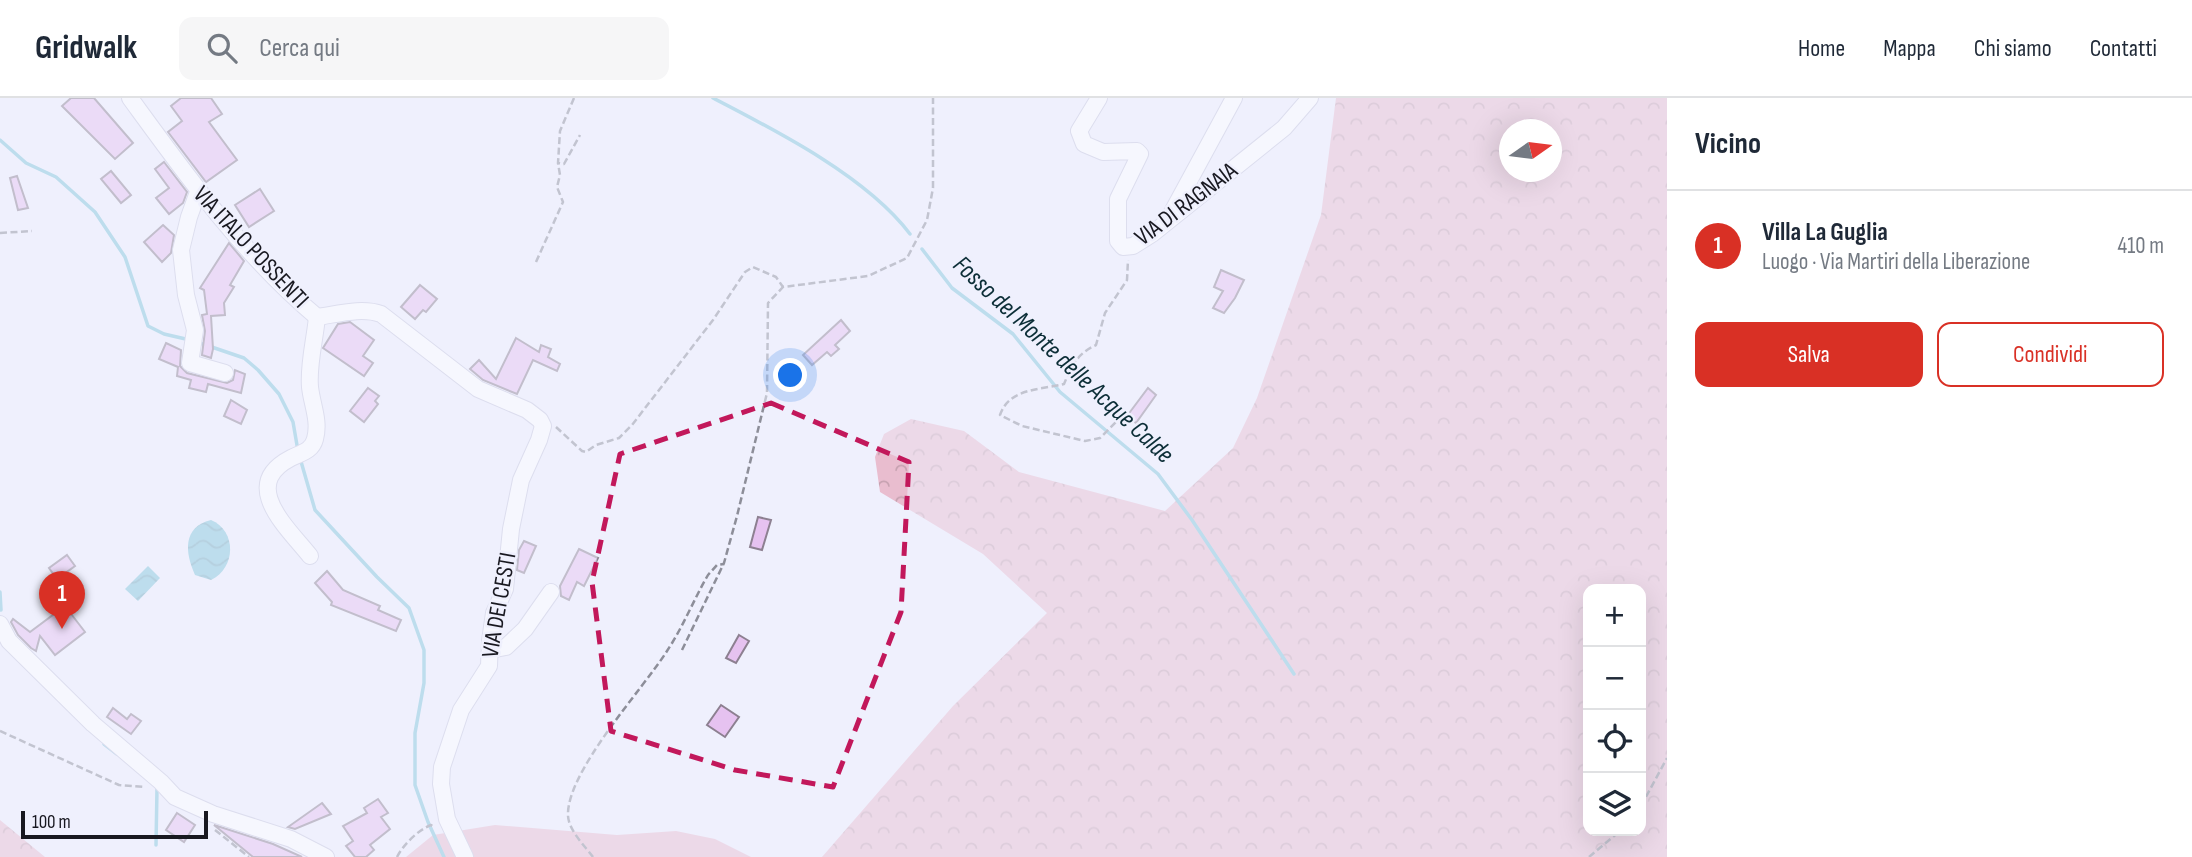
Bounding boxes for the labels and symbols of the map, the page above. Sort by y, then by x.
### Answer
north arrow [1499,119,1562,182]
street label: VIA DI RAGNAIA [1129,156,1244,252]
street label: VIA ITALO POSSENTI [187,180,315,314]
water label: Fosso del Monte delle Acque Calde [946,250,1180,470]
your location [773,358,807,392]
street label: VIA DEI CESTI [475,550,523,660]
pin: 1 [39,571,85,629]
scale bar [21,808,208,840]

